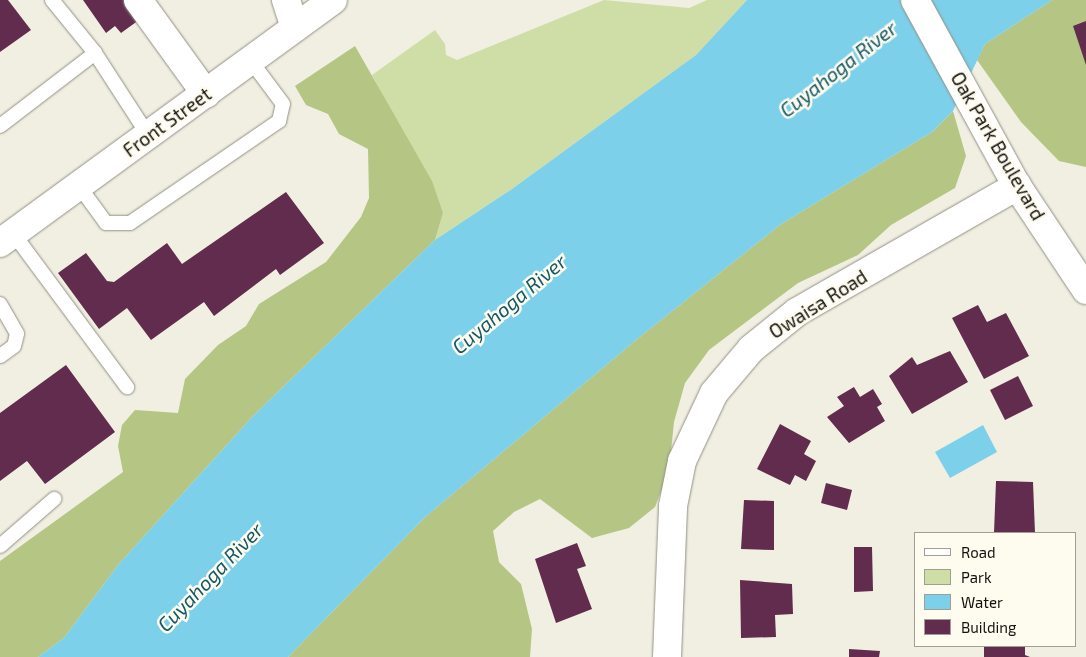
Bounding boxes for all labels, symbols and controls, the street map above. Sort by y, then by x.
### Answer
water label: Cuyahoga River [775,16,901,122]
street label: Oak Park Boulevard [946,68,1050,224]
street label: Front Street [118,82,216,162]
water label: Cuyahoga River [447,249,571,359]
street label: Owaisa Road [765,265,871,343]
water label: Cuyahoga River [152,518,268,636]
legend [914,532,1076,647]
text: Road [961,543,996,561]
text: Park [961,568,992,586]
text: Water [961,593,1003,611]
text: Building [961,618,1016,636]

